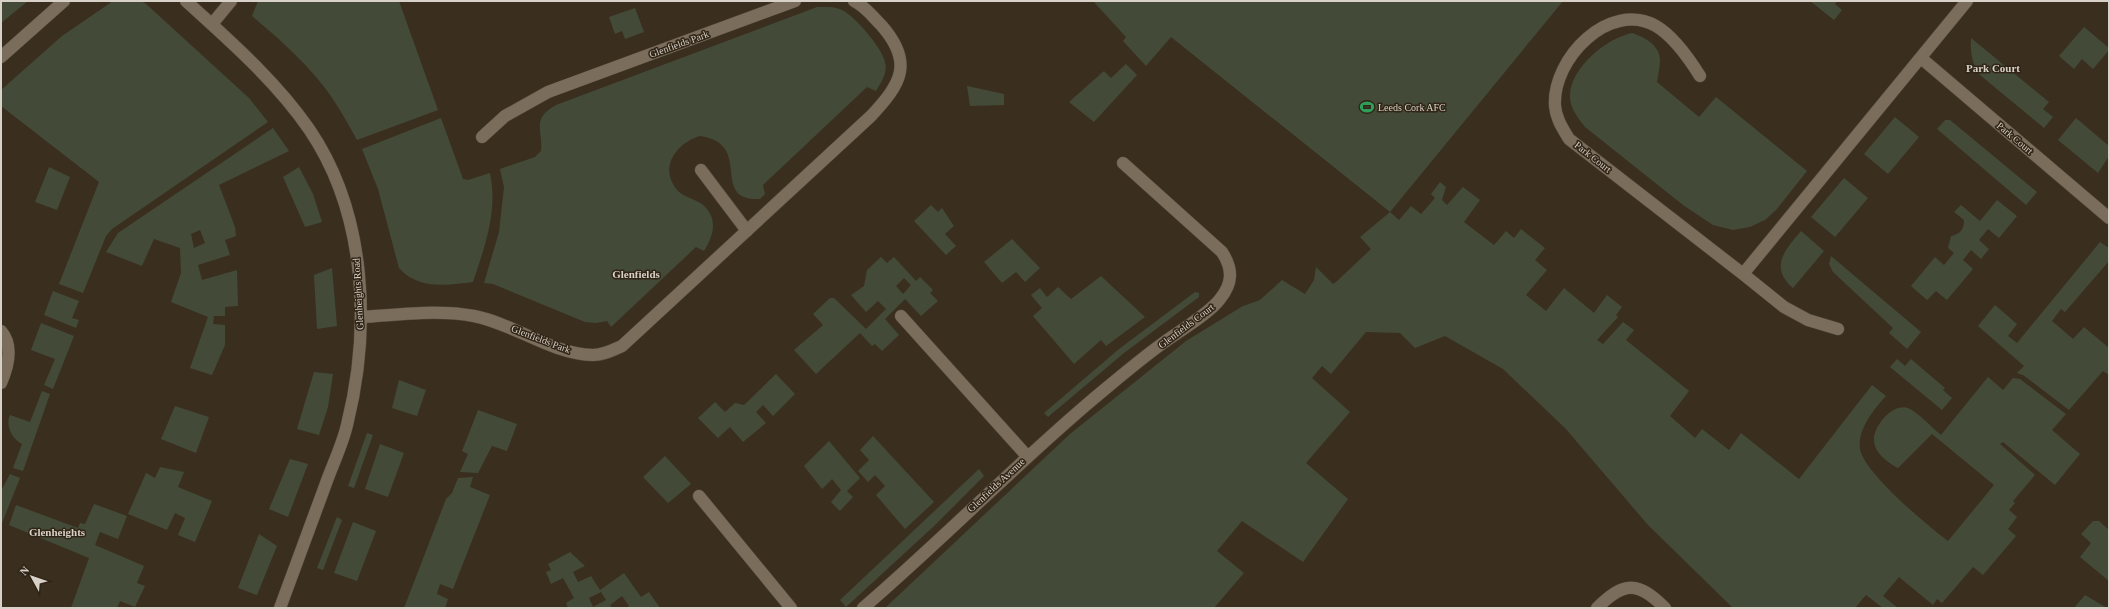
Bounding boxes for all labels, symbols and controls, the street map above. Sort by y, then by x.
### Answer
street label: Glenfields Park [648,28,710,60]
district label: Park Court [1966,62,2020,74]
sports icon: Leeds Cork AFC [1359,99,1375,115]
place label: Leeds Cork AFC [1378,102,1446,113]
street label: Park Court [1995,120,2035,156]
street label: Park Court [1572,139,1614,175]
street label: Glenheights Road [351,258,365,330]
district label: Glenfields [612,268,661,280]
street label: Glenfields Court [1156,301,1216,351]
street label: Glenfields Park [510,323,572,355]
street label: Glenfields Avenue [965,455,1027,514]
district label: Glenheights [29,526,86,538]
north arrow [12,557,52,597]
text: N [17,564,32,577]

